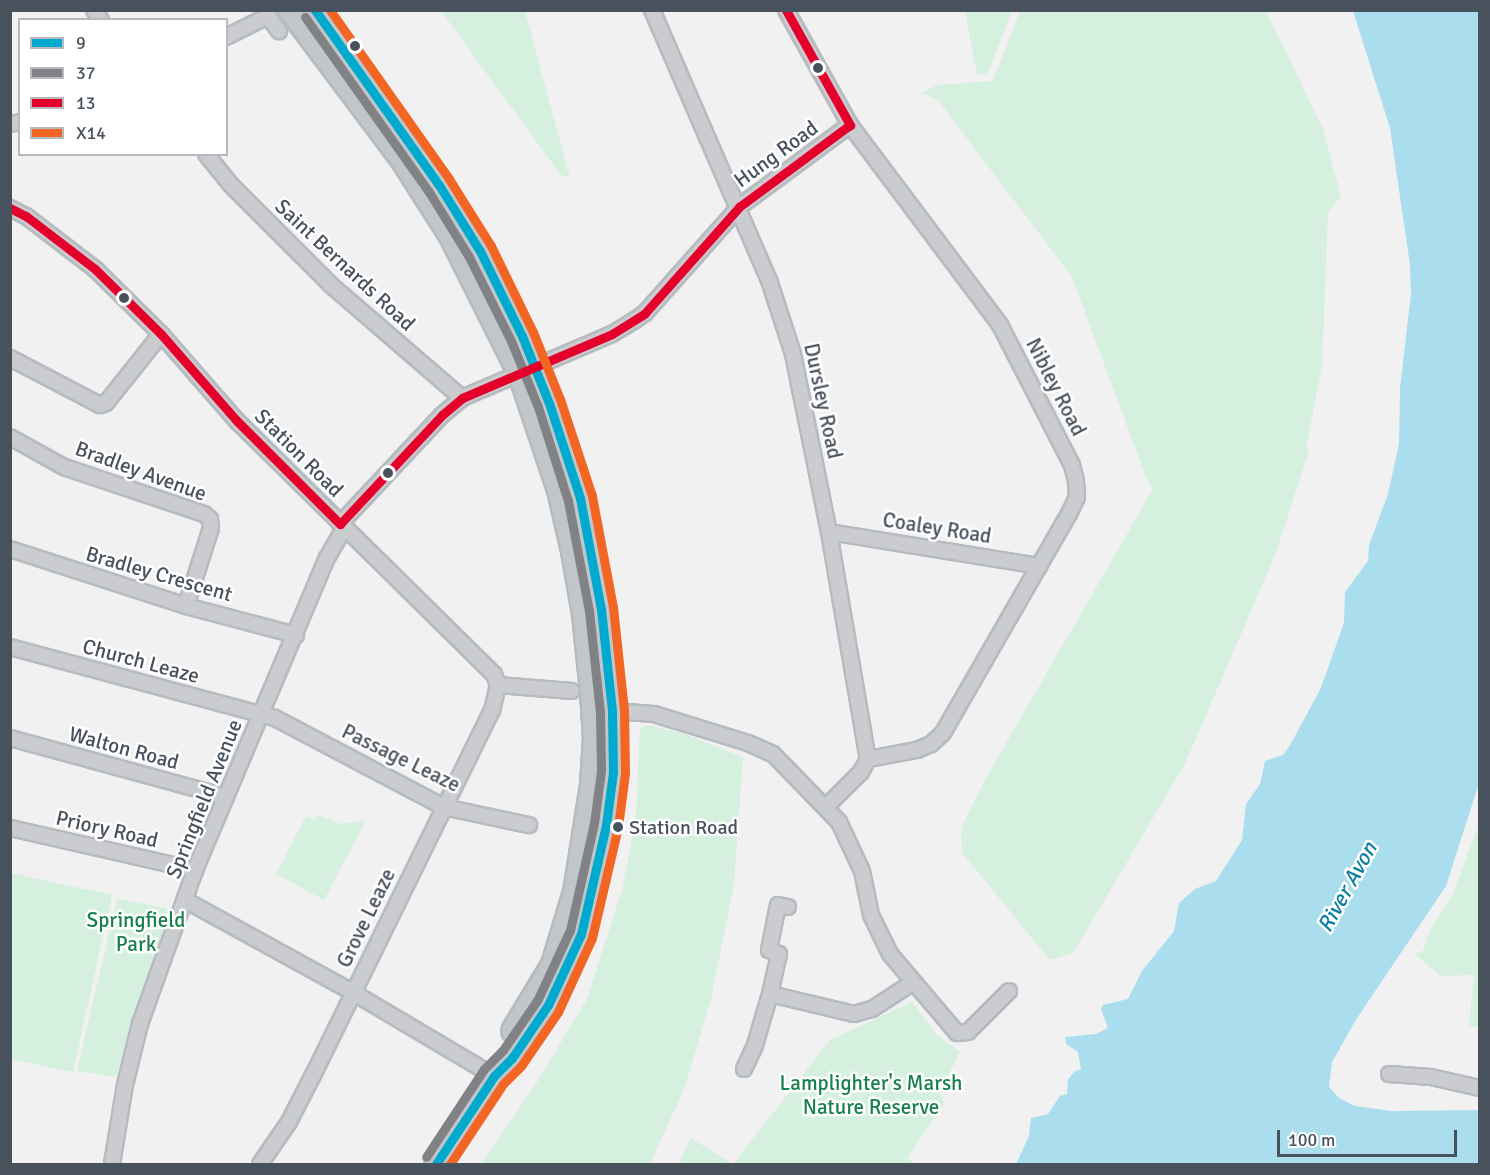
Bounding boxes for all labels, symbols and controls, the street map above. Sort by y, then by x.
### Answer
legend [18,18,228,156]
text: 9 [76,32,86,54]
unlabelled marker [349,40,361,52]
text: 37 [76,62,95,84]
unlabelled marker [812,62,824,74]
text: 13 [76,92,95,114]
street label: Hung Road [729,115,823,193]
text: X14 [76,122,106,144]
street label: Saint Bernards Road [270,194,420,336]
unlabelled marker [118,292,130,304]
street label: Nibley Road [1021,334,1091,440]
street label: Dursley Road [798,341,848,461]
street label: Station Road [250,404,348,502]
street label: Bradley Avenue [72,436,210,506]
unlabelled marker [382,467,394,479]
street label: Coaley Road [881,507,993,549]
street label: Bradley Crescent [83,541,235,607]
street label: Church Leaze [80,633,202,689]
street label: Springfield Avenue [161,716,247,882]
street label: Passage Leaze [338,719,464,797]
street label: Walton Road [66,721,182,775]
street label: Priory Road [54,805,160,853]
place label: Station Road [629,815,738,839]
marker: Station Road [612,821,624,833]
water label: River Avon [1311,837,1383,937]
street label: Grove Leaze [331,864,401,972]
park label: Springfield Park [87,907,185,957]
park label: Lamplighter's Marsh Nature Reserve [779,1070,963,1120]
scale bar [1280,1118,1460,1156]
text: 100 m [1288,1129,1335,1151]

